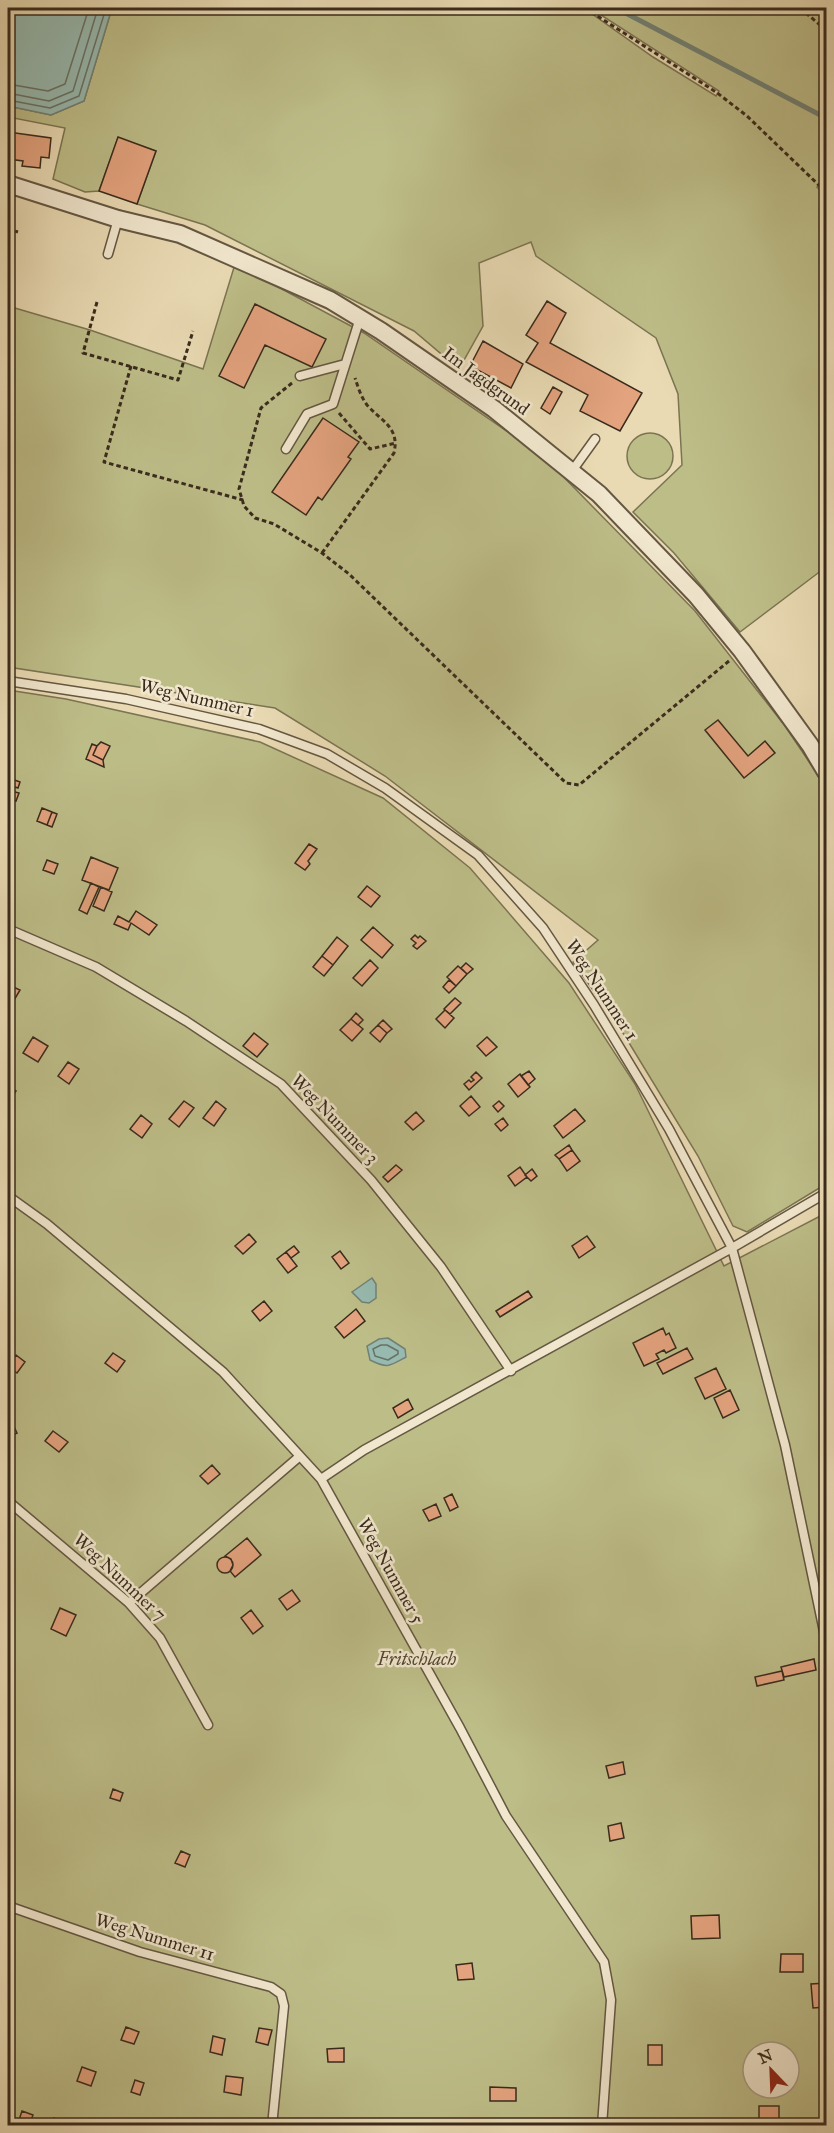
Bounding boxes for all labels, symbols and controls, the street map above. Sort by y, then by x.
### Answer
street label: Im Jagdgrund [438,342,534,421]
street label: Weg Nummer 1 [138,674,256,723]
street label: Weg Nummer 1 [560,935,643,1045]
street label: Weg Nummer 3 [286,1070,383,1169]
street label: Weg Nummer 5 [352,1514,429,1629]
street label: Weg Nummer 7 [68,1529,171,1626]
park label: Fritschlach [377,1648,457,1670]
street label: Weg Nummer 11 [93,1908,217,1966]
north arrow [741,2040,801,2100]
text: N [755,2045,776,2068]

